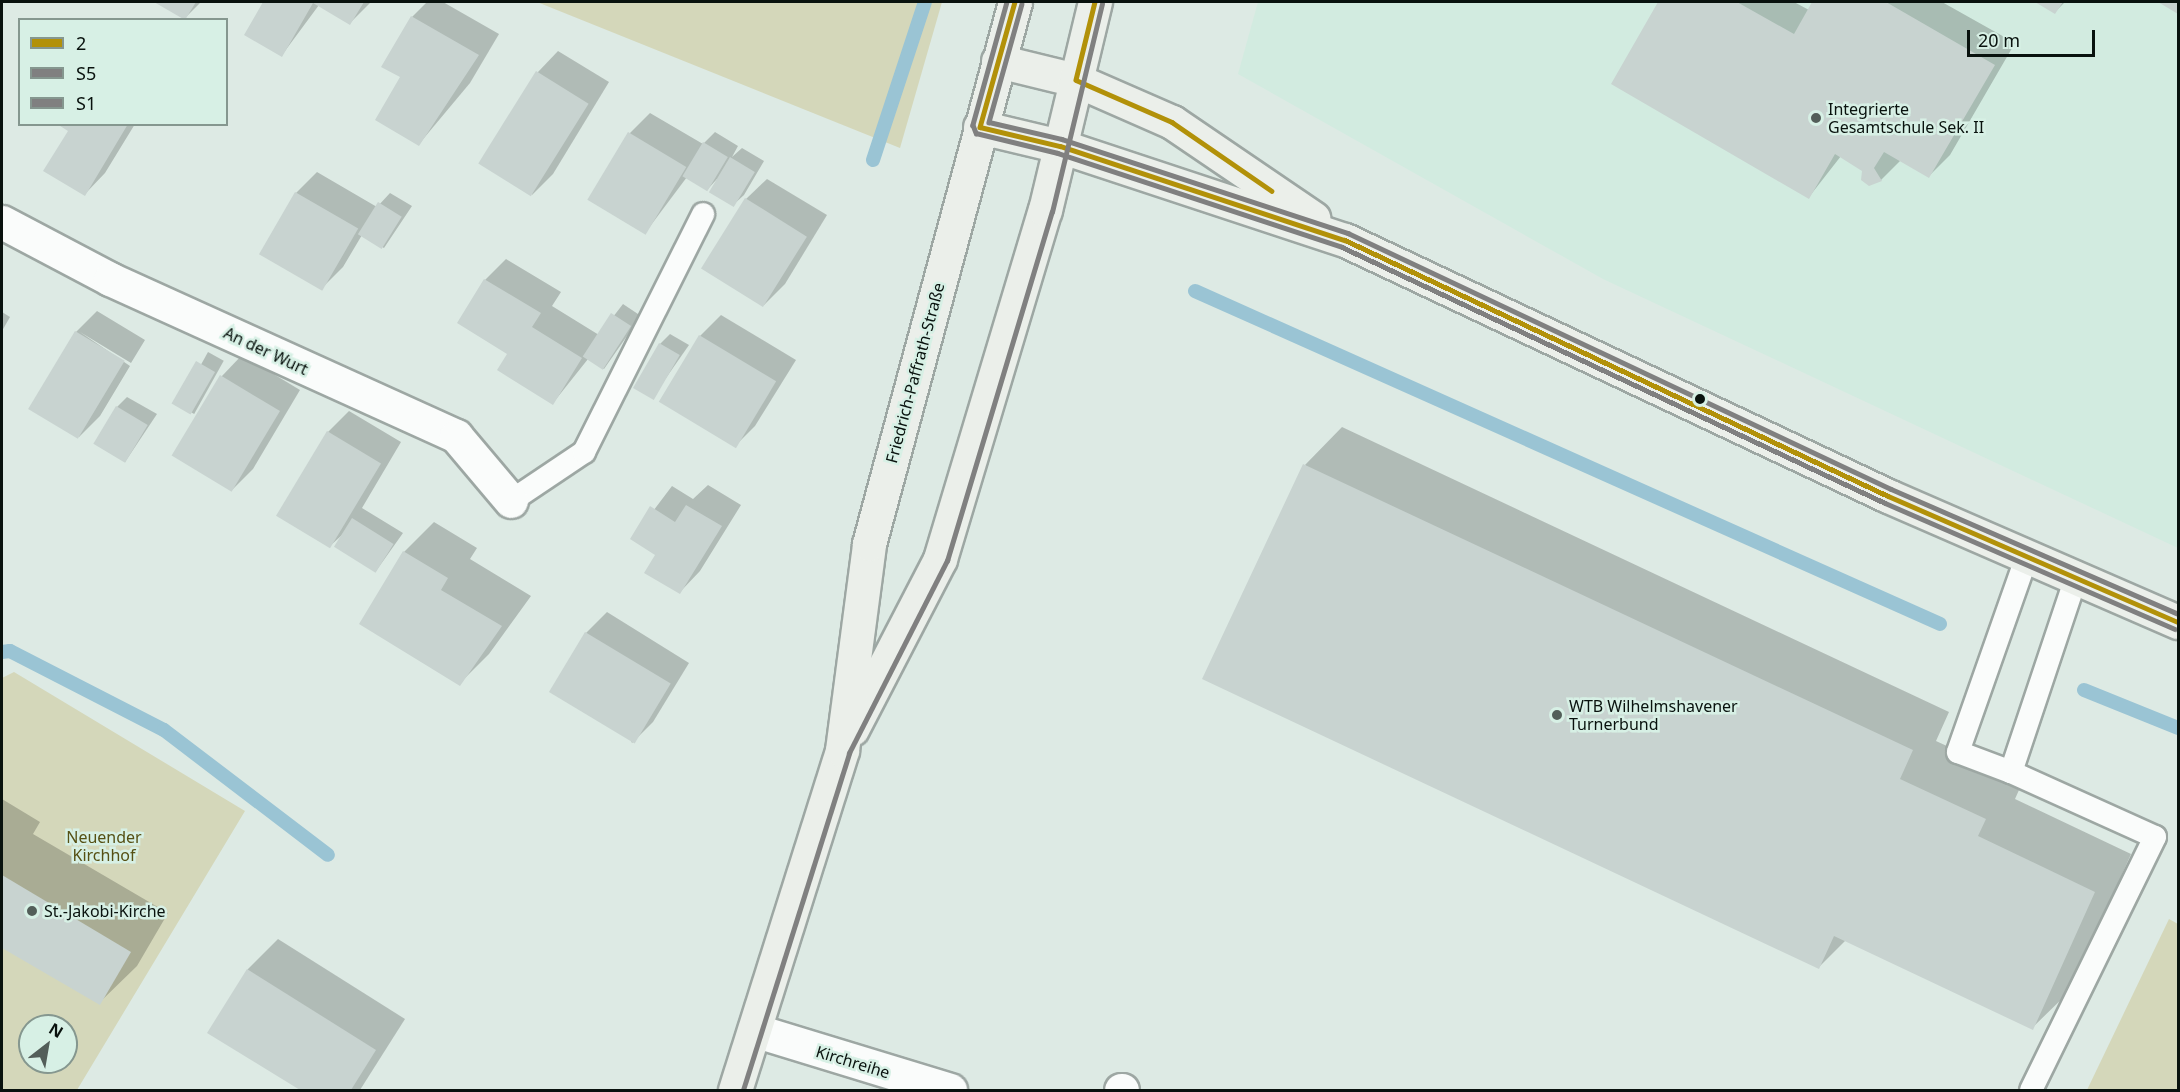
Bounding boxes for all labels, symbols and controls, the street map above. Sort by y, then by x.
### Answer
legend [18,18,228,126]
scale bar [1970,18,2098,56]
text: 20 m [1978,28,2020,52]
text: 2 [76,31,86,55]
text: S5 [76,61,96,85]
text: S1 [76,91,96,115]
place label: Integrierte Gesamtschule Sek. II [1828,99,1984,137]
marker: Integrierte Gesamtschule Sek. II [1809,111,1823,125]
street label: Friedrich-Paffrath-Straße [882,281,948,465]
street label: An der Wurt [221,323,311,379]
unlabelled marker [1694,393,1706,405]
place label: WTB Wilhelmshavener Turnerbund [1569,696,1738,734]
marker: WTB Wilhelmshavener Turnerbund [1550,708,1564,722]
park label: Neuender Kirchhof [66,827,142,865]
place label: St.-Jakobi-Kirche [44,901,166,921]
marker: St.-Jakobi-Kirche [25,904,39,918]
north arrow [18,1014,78,1074]
text: N [45,1018,67,1043]
street label: Kirchreihe [814,1042,892,1082]

